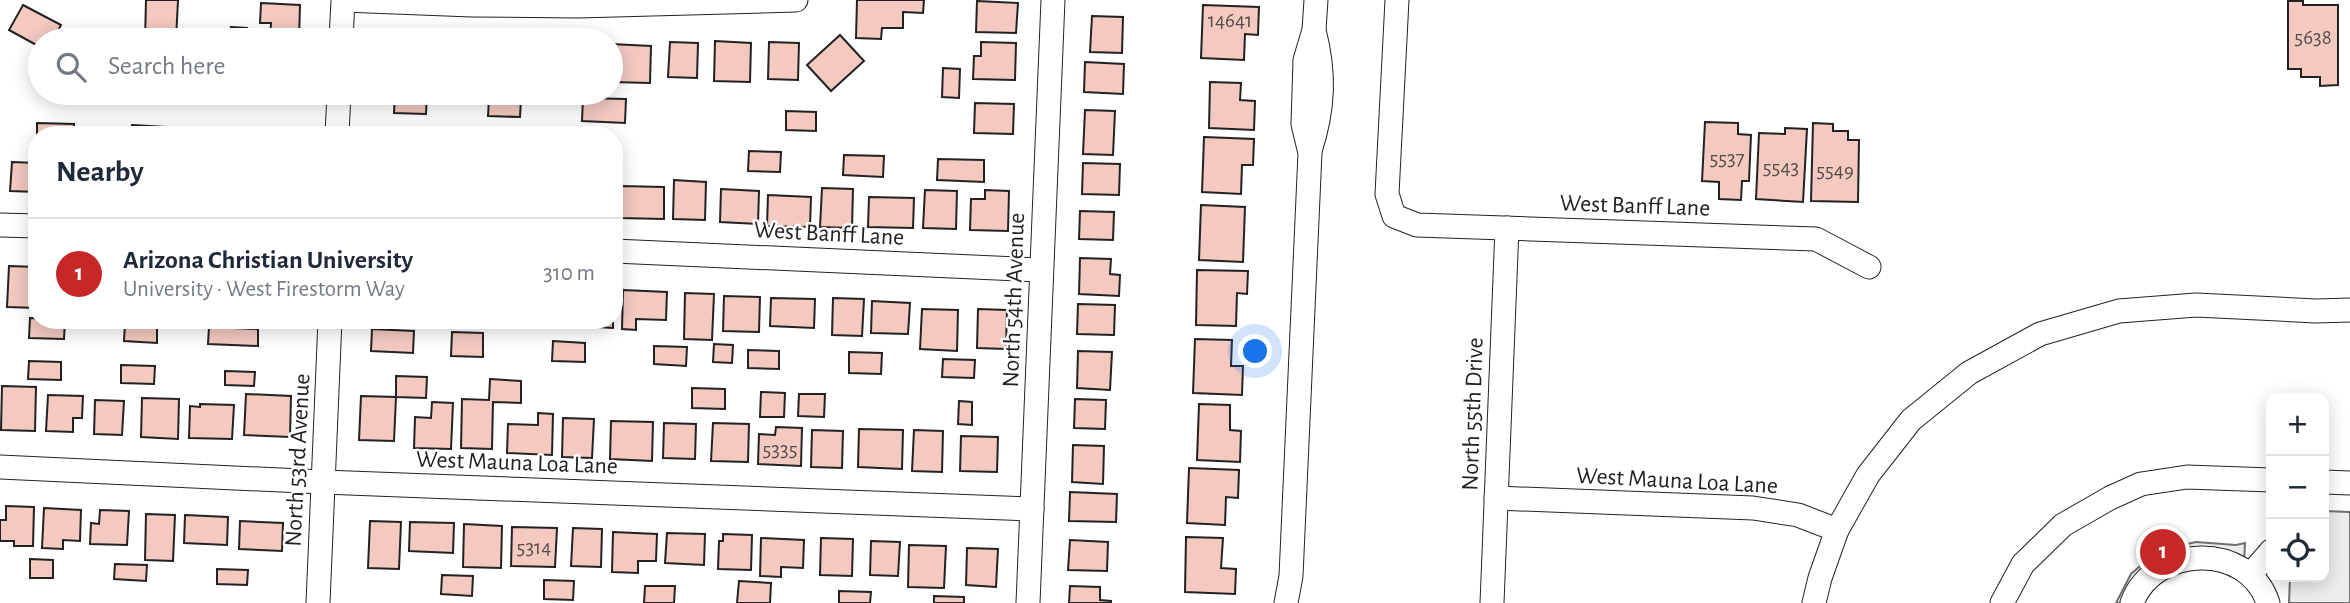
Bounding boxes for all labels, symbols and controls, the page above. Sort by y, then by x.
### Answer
house number: 14641 [1208,10,1252,31]
house number: 5638 [2294,27,2332,48]
search box [28,28,623,105]
icon: search [52,48,90,86]
text: Search here [108,53,226,79]
house number: 5537 [1710,148,1745,169]
text: Nearby [56,157,144,187]
house number: 5543 [1763,157,1799,178]
house number: 5549 [1816,160,1854,181]
street label: West Banff Lane [1559,191,1711,221]
street label: North 54th Avenue [999,212,1029,388]
street label: West Banff Lane [753,218,905,250]
text: Arizona Christian University [123,247,413,273]
text: 1 [75,262,83,285]
text: 310 m [543,262,595,285]
text: University · West Firestorm Way [123,278,405,301]
your location [1238,334,1272,368]
street label: North 55th Drive [1458,337,1488,491]
street label: North 53rd Avenue [281,373,315,547]
map controls [2266,393,2329,582]
button: + [2266,393,2329,456]
house number: 5335 [763,439,797,460]
street label: West Mauna Loa Lane [416,447,618,479]
button: − [2266,456,2329,519]
street label: West Mauna Loa Lane [1576,464,1778,498]
button: locate [2266,519,2329,582]
pin: 1 [2140,526,2186,578]
house number: 5314 [517,537,551,558]

